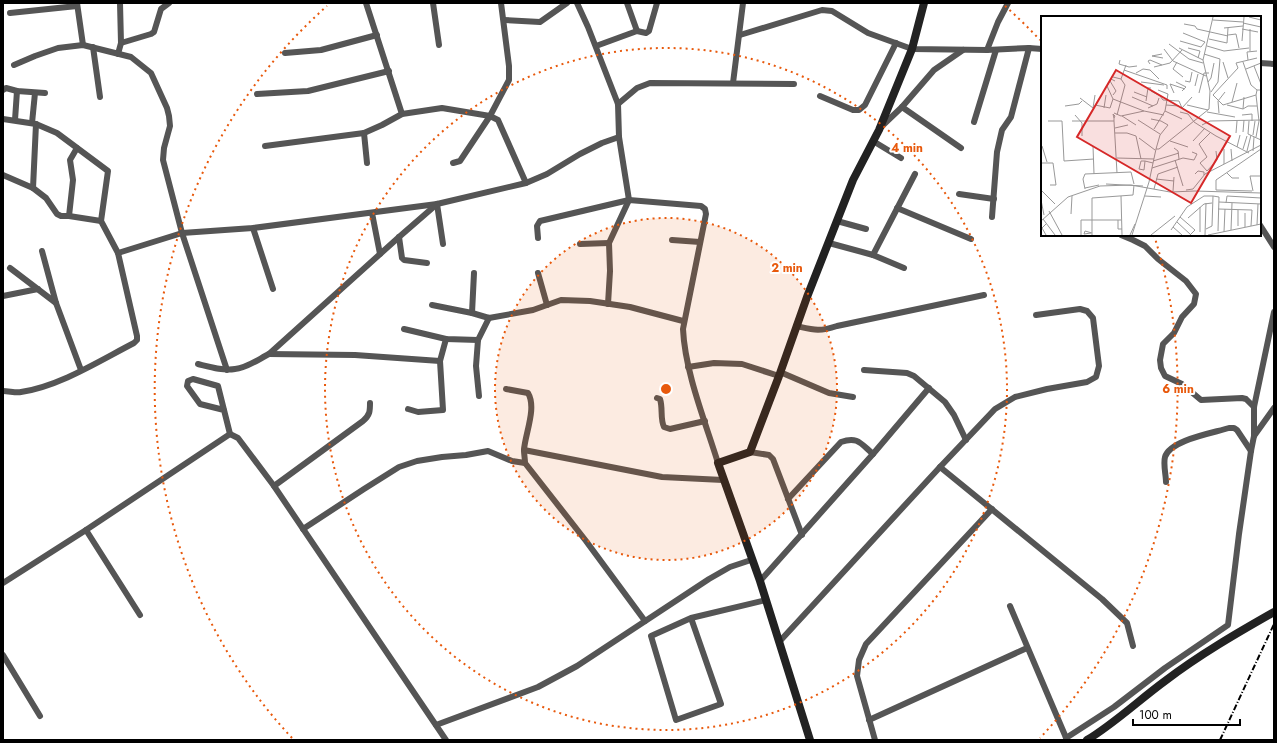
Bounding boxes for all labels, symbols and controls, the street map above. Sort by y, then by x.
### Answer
inset map [1041,16,1261,236]
text: 4 min [891,139,923,157]
text: 2 min [771,259,803,277]
text: 6 min [1162,380,1194,398]
centre of rings [659,382,673,396]
scale bar [1133,701,1240,727]
text: 100 m [1139,706,1172,724]

